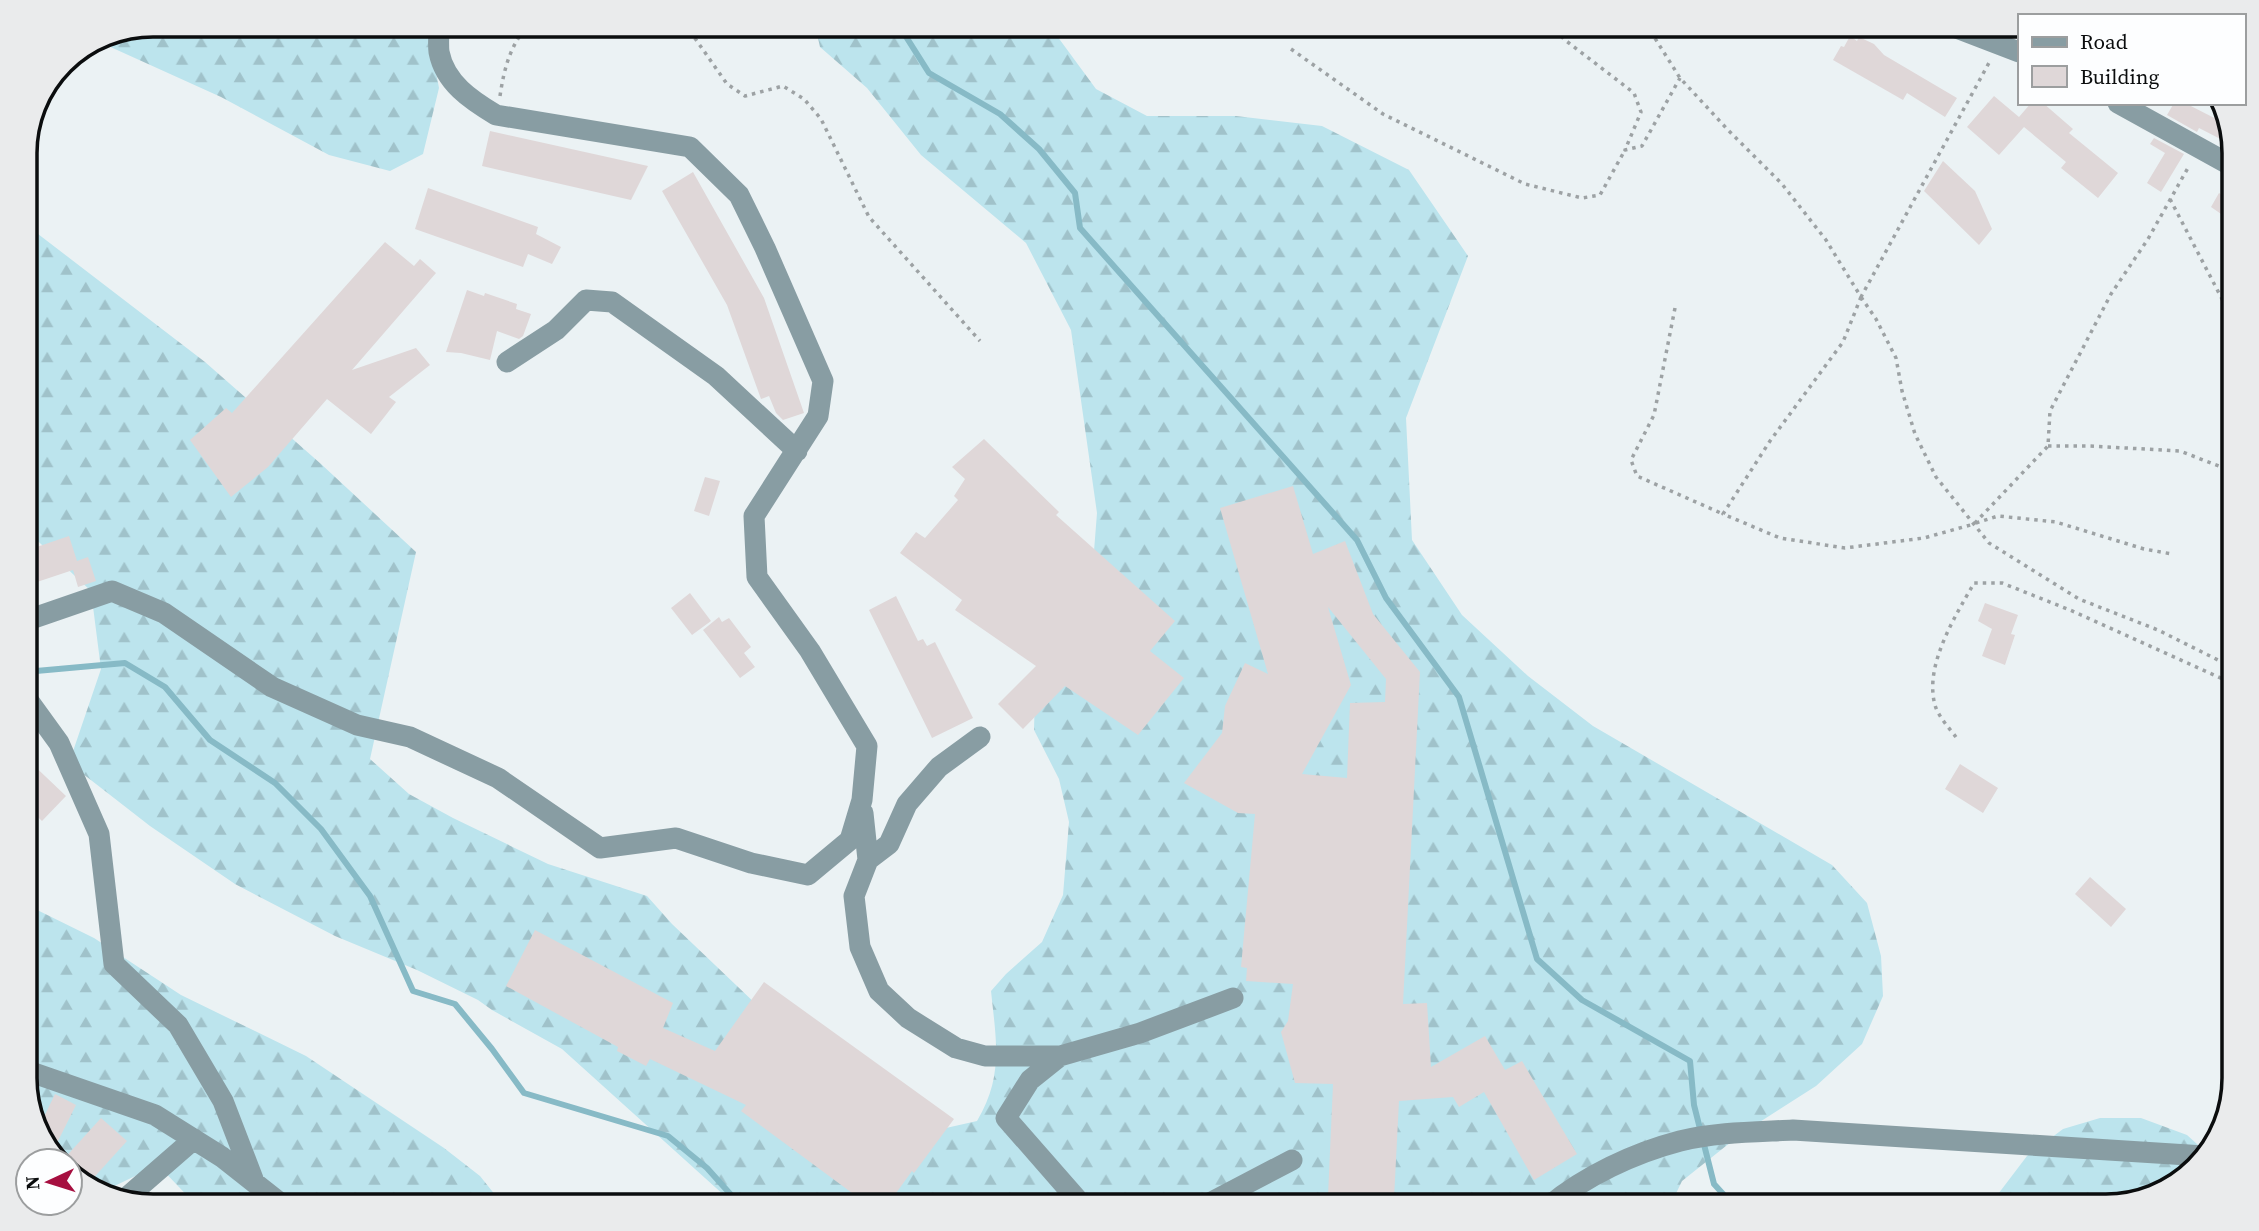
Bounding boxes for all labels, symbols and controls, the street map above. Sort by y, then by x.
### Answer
legend [2018,14,2245,105]
text: Road [2080,27,2128,56]
text: Building [2080,62,2159,91]
north arrow [14,1147,84,1217]
text: N [19,1175,45,1191]

